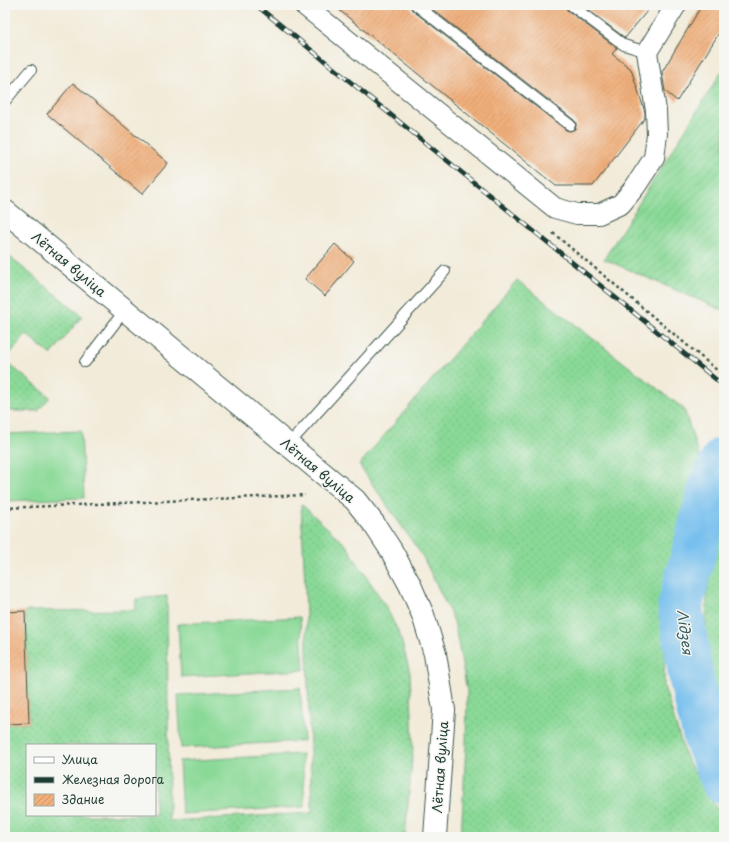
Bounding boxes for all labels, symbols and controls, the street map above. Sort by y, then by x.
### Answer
street label: Лётная вуліца [28,227,111,301]
street label: Лётная вуліца [277,433,360,507]
water label: Лідзея [672,608,699,657]
street label: Лётная вуліца [427,720,452,814]
legend [26,744,156,816]
text: Улица [62,750,98,768]
text: Железная дорога [62,770,165,788]
text: Здание [62,790,104,808]

